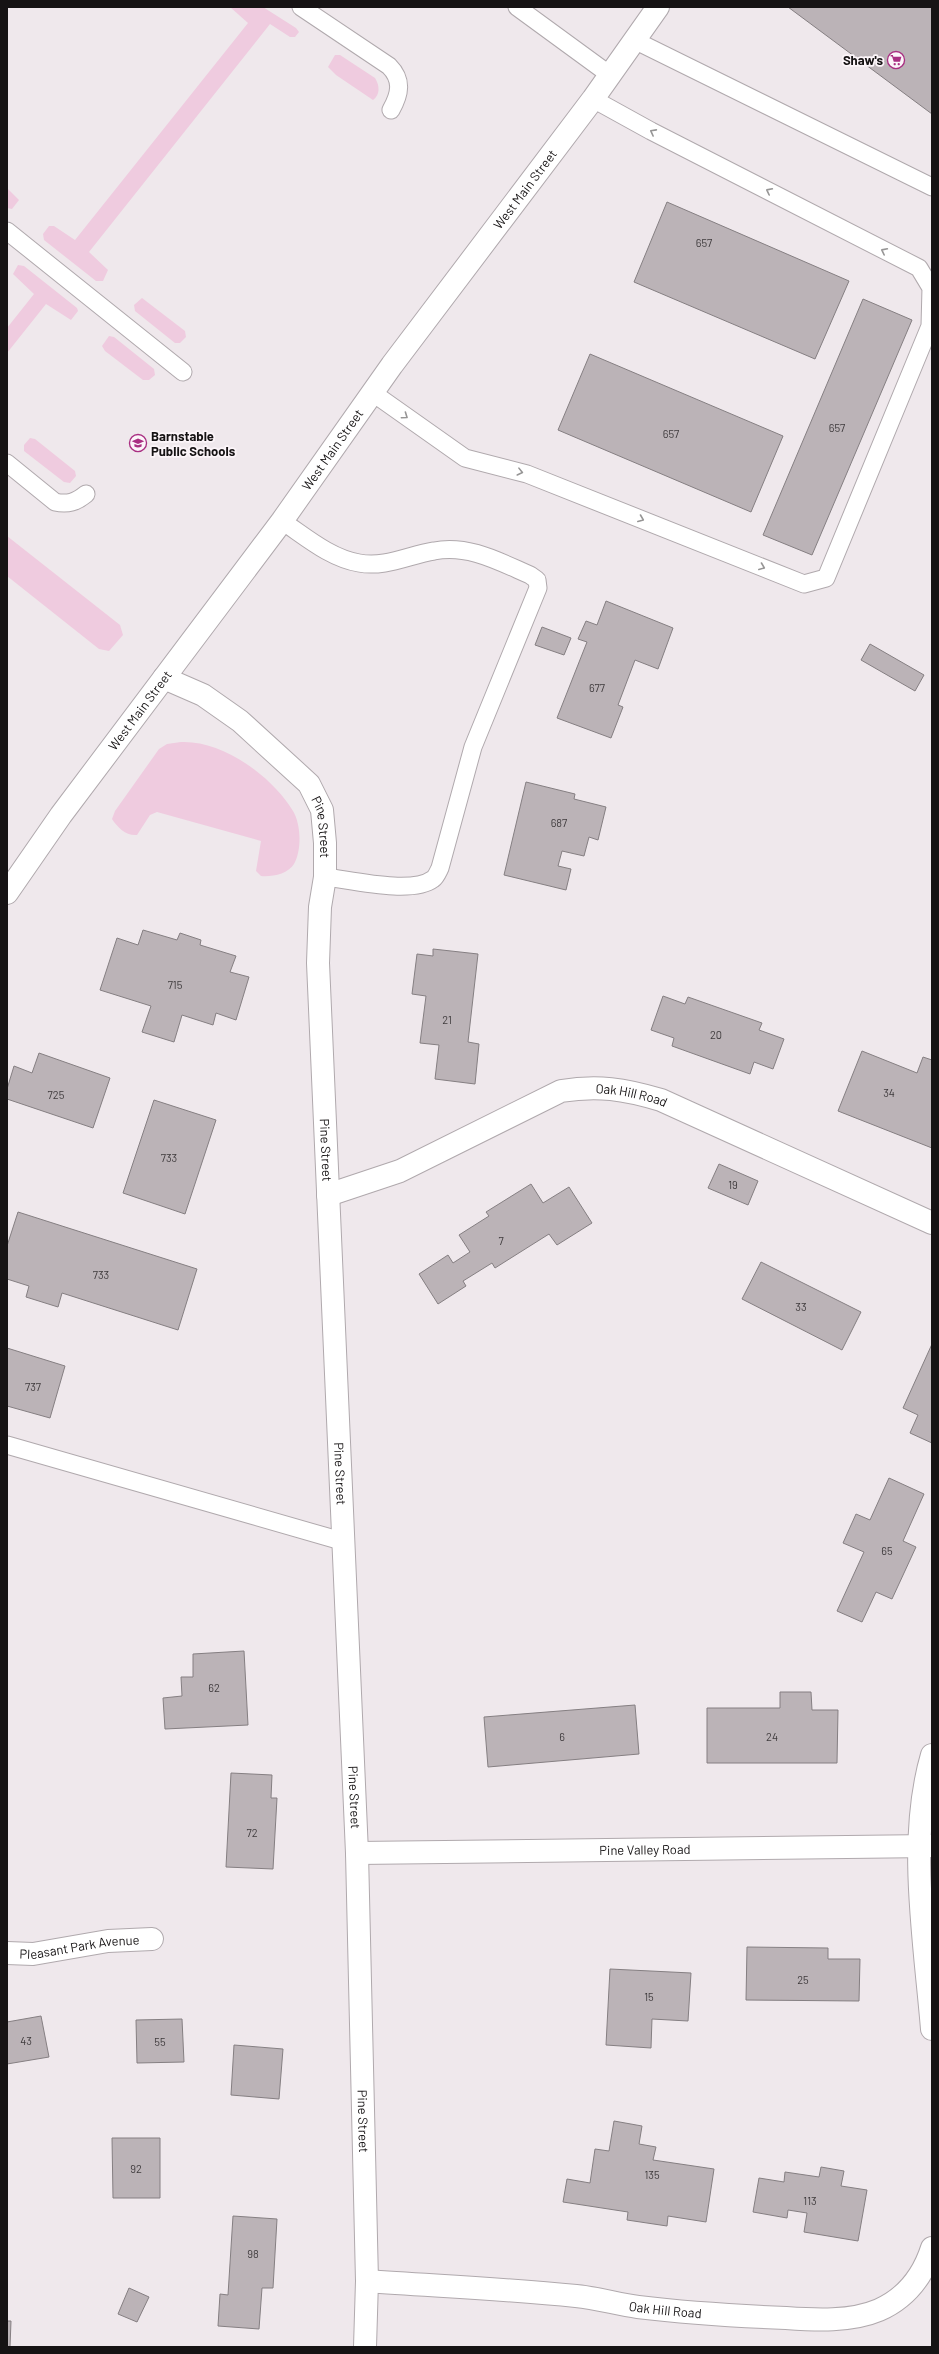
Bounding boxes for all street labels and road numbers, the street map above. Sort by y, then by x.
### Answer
street label: West Main Street [490,146,560,232]
street label: West Main Street [298,406,366,493]
street label: West Main Street [105,667,175,753]
street label: Pine Street [308,793,333,858]
street label: Oak Hill Road [595,1080,670,1110]
street label: Pine Street [317,1118,336,1182]
street label: Pine Street [331,1442,350,1505]
street label: Pine Street [345,1766,364,1829]
street label: Pine Valley Road [599,1841,691,1858]
street label: Pleasant Park Avenue [19,1932,140,1962]
street label: Pine Street [355,2090,372,2153]
street label: Oak Hill Road [628,2298,702,2321]

